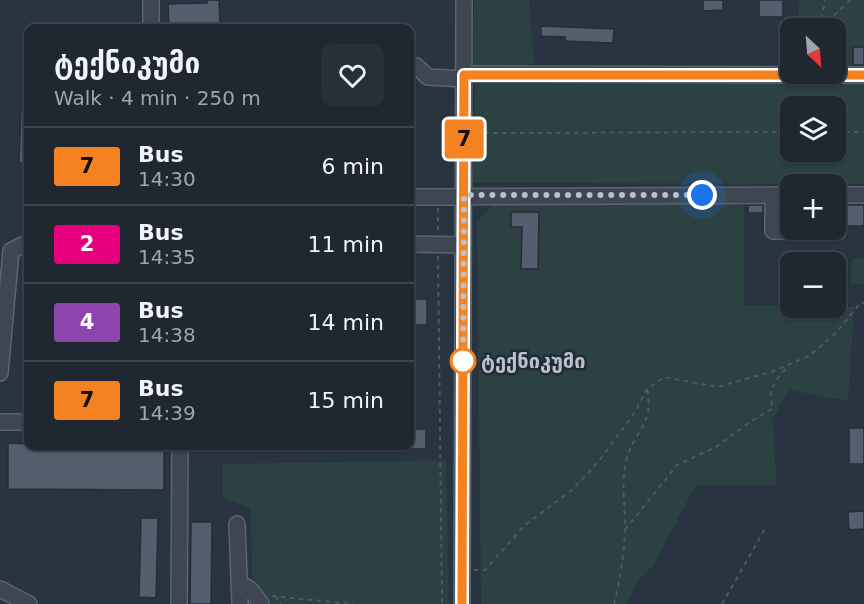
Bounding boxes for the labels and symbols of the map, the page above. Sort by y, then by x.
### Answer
north arrow [780,18,846,84]
line badge: 7 [444,120,484,158]
your location [687,180,717,210]
marker: ტექნიკუმი [450,348,476,374]
place label: ტექნიკუმი [481,349,586,373]

